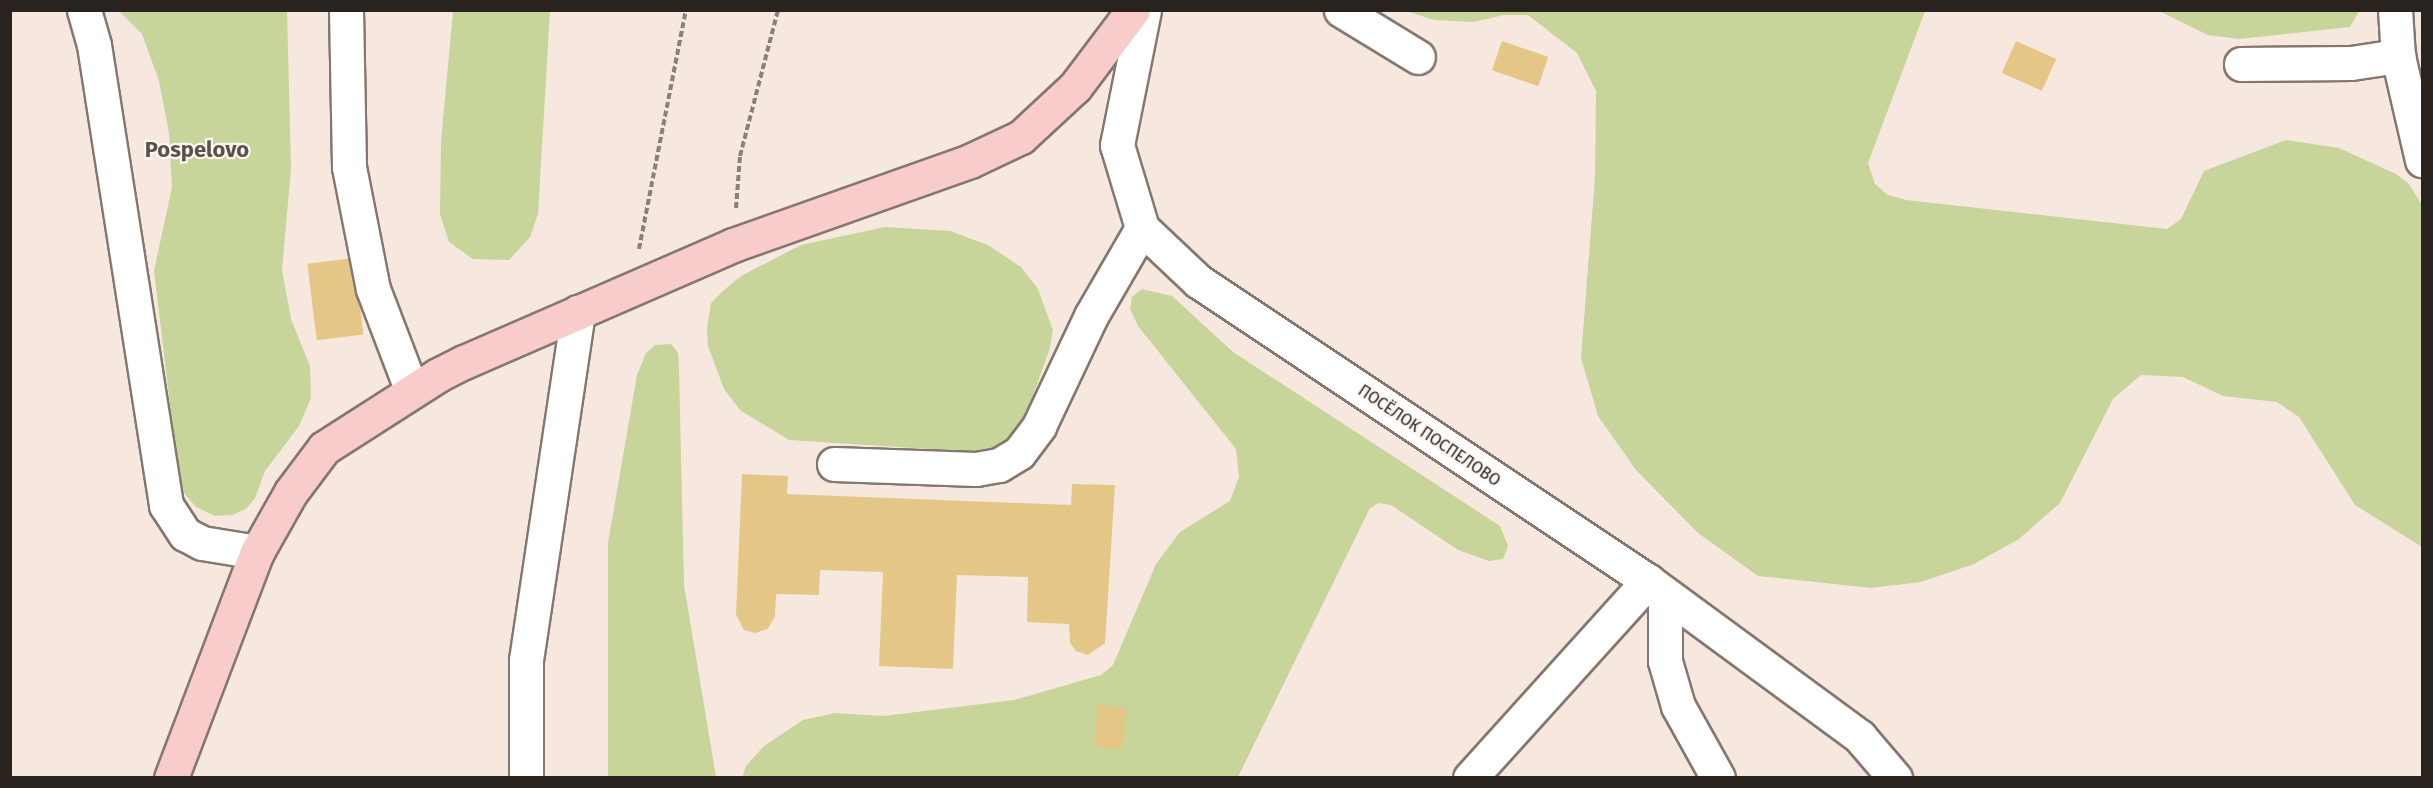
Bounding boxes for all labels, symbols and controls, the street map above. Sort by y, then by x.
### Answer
district label: Pospelovo [145,137,249,163]
street label: ПОСЁЛОК ПОСПЕЛОВО [1354,381,1504,491]

